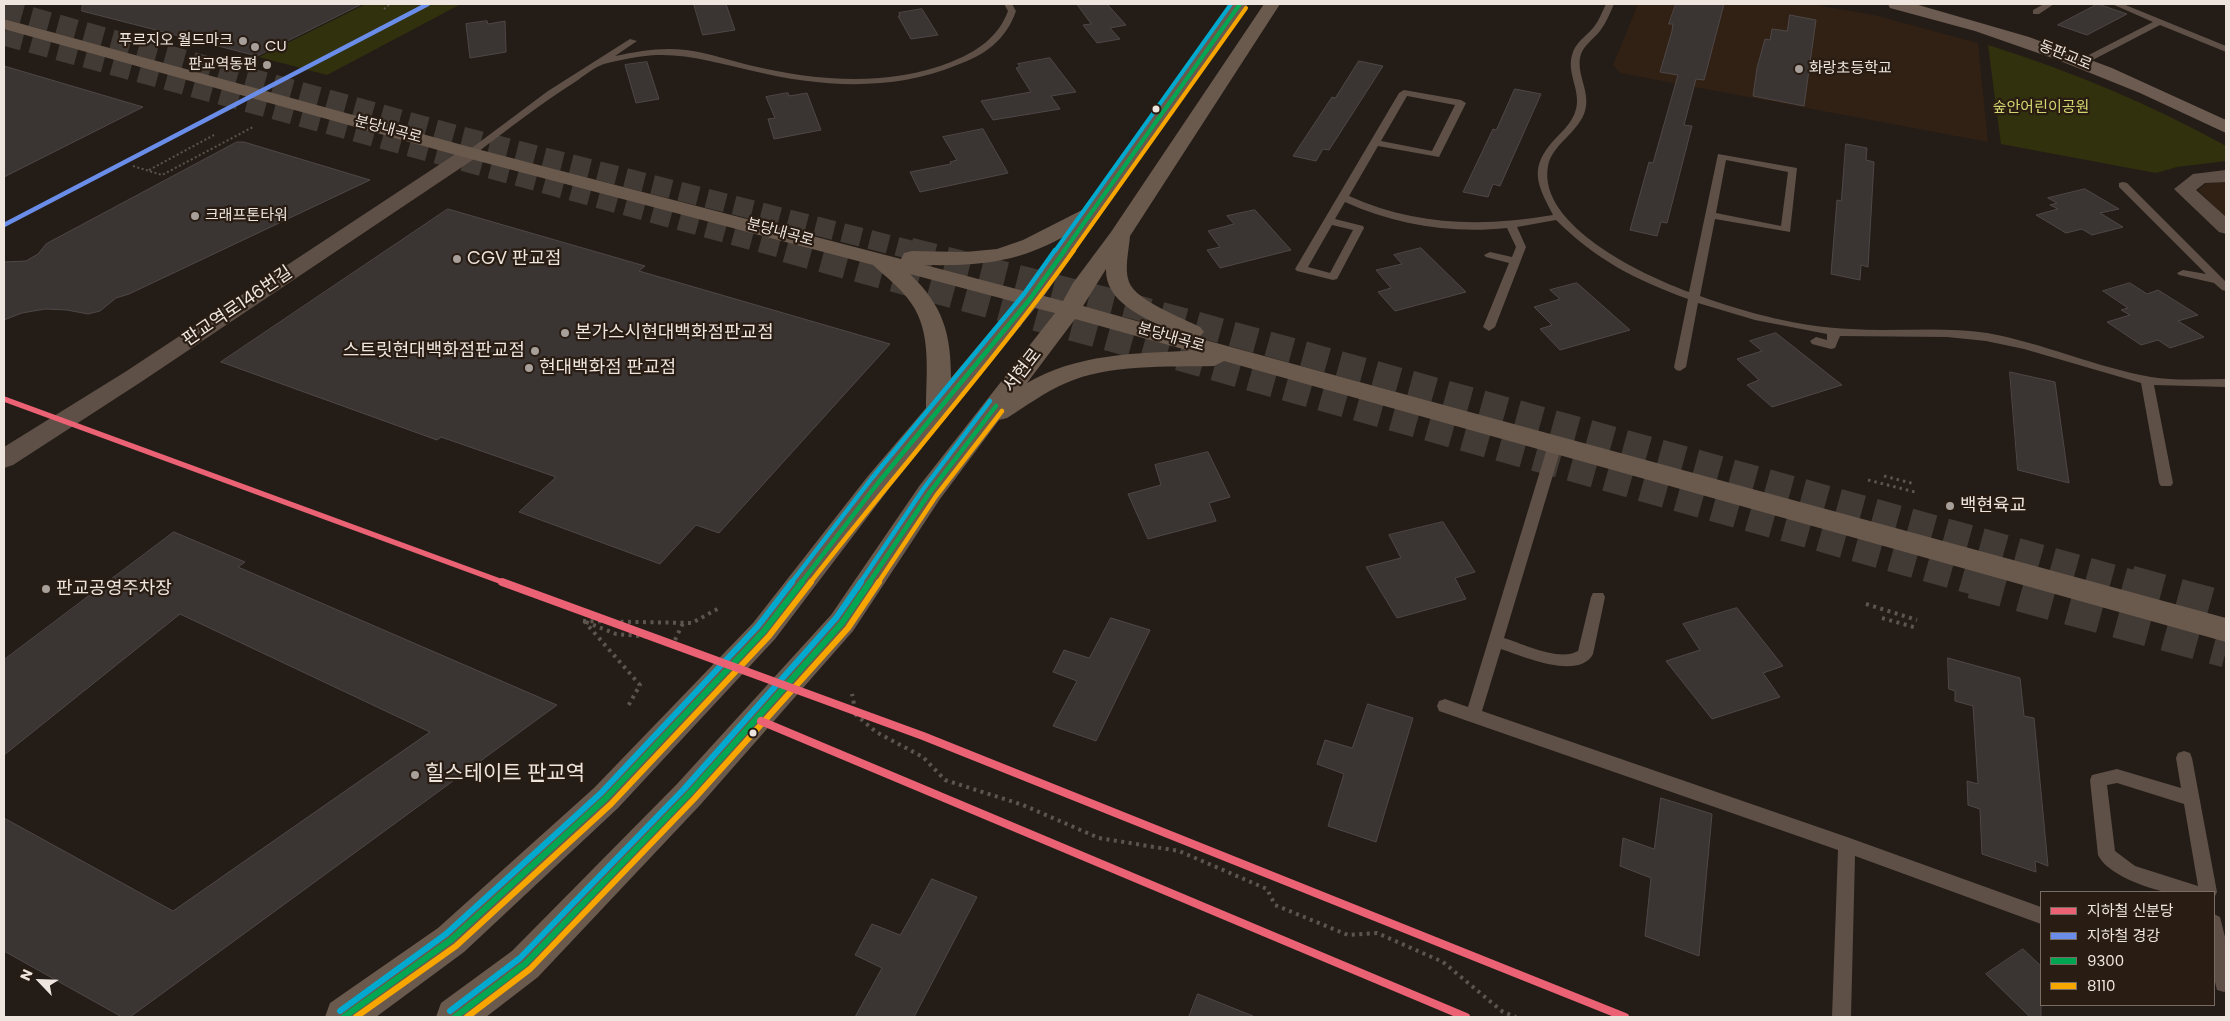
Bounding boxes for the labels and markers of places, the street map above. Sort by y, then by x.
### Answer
place label: 푸르지오 월드마크 [119,32,233,50]
marker: 푸르지오 월드마크 [237,35,249,47]
place label: CU [265,38,287,56]
marker: CU [249,41,261,53]
place label: 판교역동편 [188,56,257,74]
marker: 판교역동편 [261,59,273,71]
place label: 화랑초등학교 [1809,60,1892,78]
marker: 화랑초등학교 [1793,63,1805,75]
unlabelled marker [1151,104,1161,114]
place label: 크래프톤타워 [205,207,288,225]
marker: 크래프톤타워 [189,210,201,222]
place label: CGV 판교점 [467,248,562,270]
marker: CGV 판교점 [451,253,463,265]
place label: 본가스시현대백화점판교점 [575,322,774,344]
marker: 본가스시현대백화점판교점 [559,327,571,339]
place label: 스트릿현대백화점판교점 [343,340,525,362]
marker: 스트릿현대백화점판교점 [529,345,541,357]
place label: 현대백화점 판교점 [539,357,676,379]
marker: 현대백화점 판교점 [523,362,535,374]
place label: 백현육교 [1960,495,2026,517]
marker: 백현육교 [1944,500,1956,512]
place label: 판교공영주차장 [56,578,172,600]
marker: 판교공영주차장 [40,583,52,595]
unlabelled marker [748,728,758,738]
place label: 힐스테이트 판교역 [425,762,585,788]
marker: 힐스테이트 판교역 [409,769,421,781]

